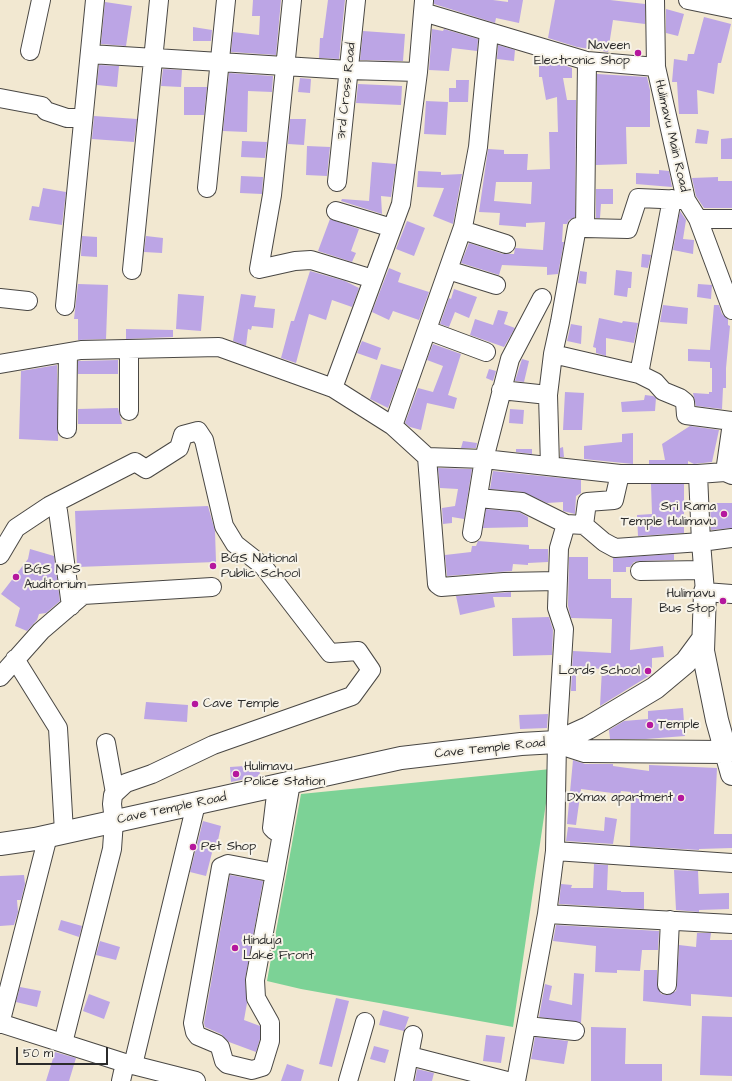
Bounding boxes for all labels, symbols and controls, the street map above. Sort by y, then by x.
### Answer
place label: Naveen Electronic Shop [534,38,630,69]
street label: 3rd Cross Road [334,42,360,140]
marker: Naveen Electronic Shop [633,48,643,58]
street label: Hulimavu Main Road [651,78,691,194]
place label: Sri Rama Temple Hulimavu [621,499,716,530]
marker: Sri Rama Temple Hulimavu [719,509,729,519]
place label: BGS National Public School [221,551,300,582]
marker: BGS National Public School [208,561,218,571]
place label: BGS NPS Auditorium [24,562,86,593]
marker: BGS NPS Auditorium [11,572,21,582]
place label: Hulimavu Bus Stop [659,586,715,617]
marker: Hulimavu Bus Stop [718,596,728,606]
place label: Lords School [558,663,640,679]
marker: Lords School [643,666,653,676]
place label: Cave Temple [203,696,279,712]
marker: Cave Temple [190,699,200,709]
place label: Temple [658,717,700,733]
marker: Temple [645,720,655,730]
street label: Cave Temple Road [434,735,546,763]
place label: Hulimavu Police Station [244,759,325,790]
marker: Hulimavu Police Station [231,769,241,779]
street label: Cave Temple Road [116,790,228,828]
place label: DXmax apartment [567,790,673,806]
marker: DXmax apartment [676,793,686,803]
place label: Pet Shop [201,839,256,855]
marker: Pet Shop [188,842,198,852]
place label: Hinduja Lake Front [243,933,314,964]
marker: Hinduja Lake Front [230,943,240,953]
scale bar [18,1039,110,1065]
text: 50 m [23,1045,53,1062]

